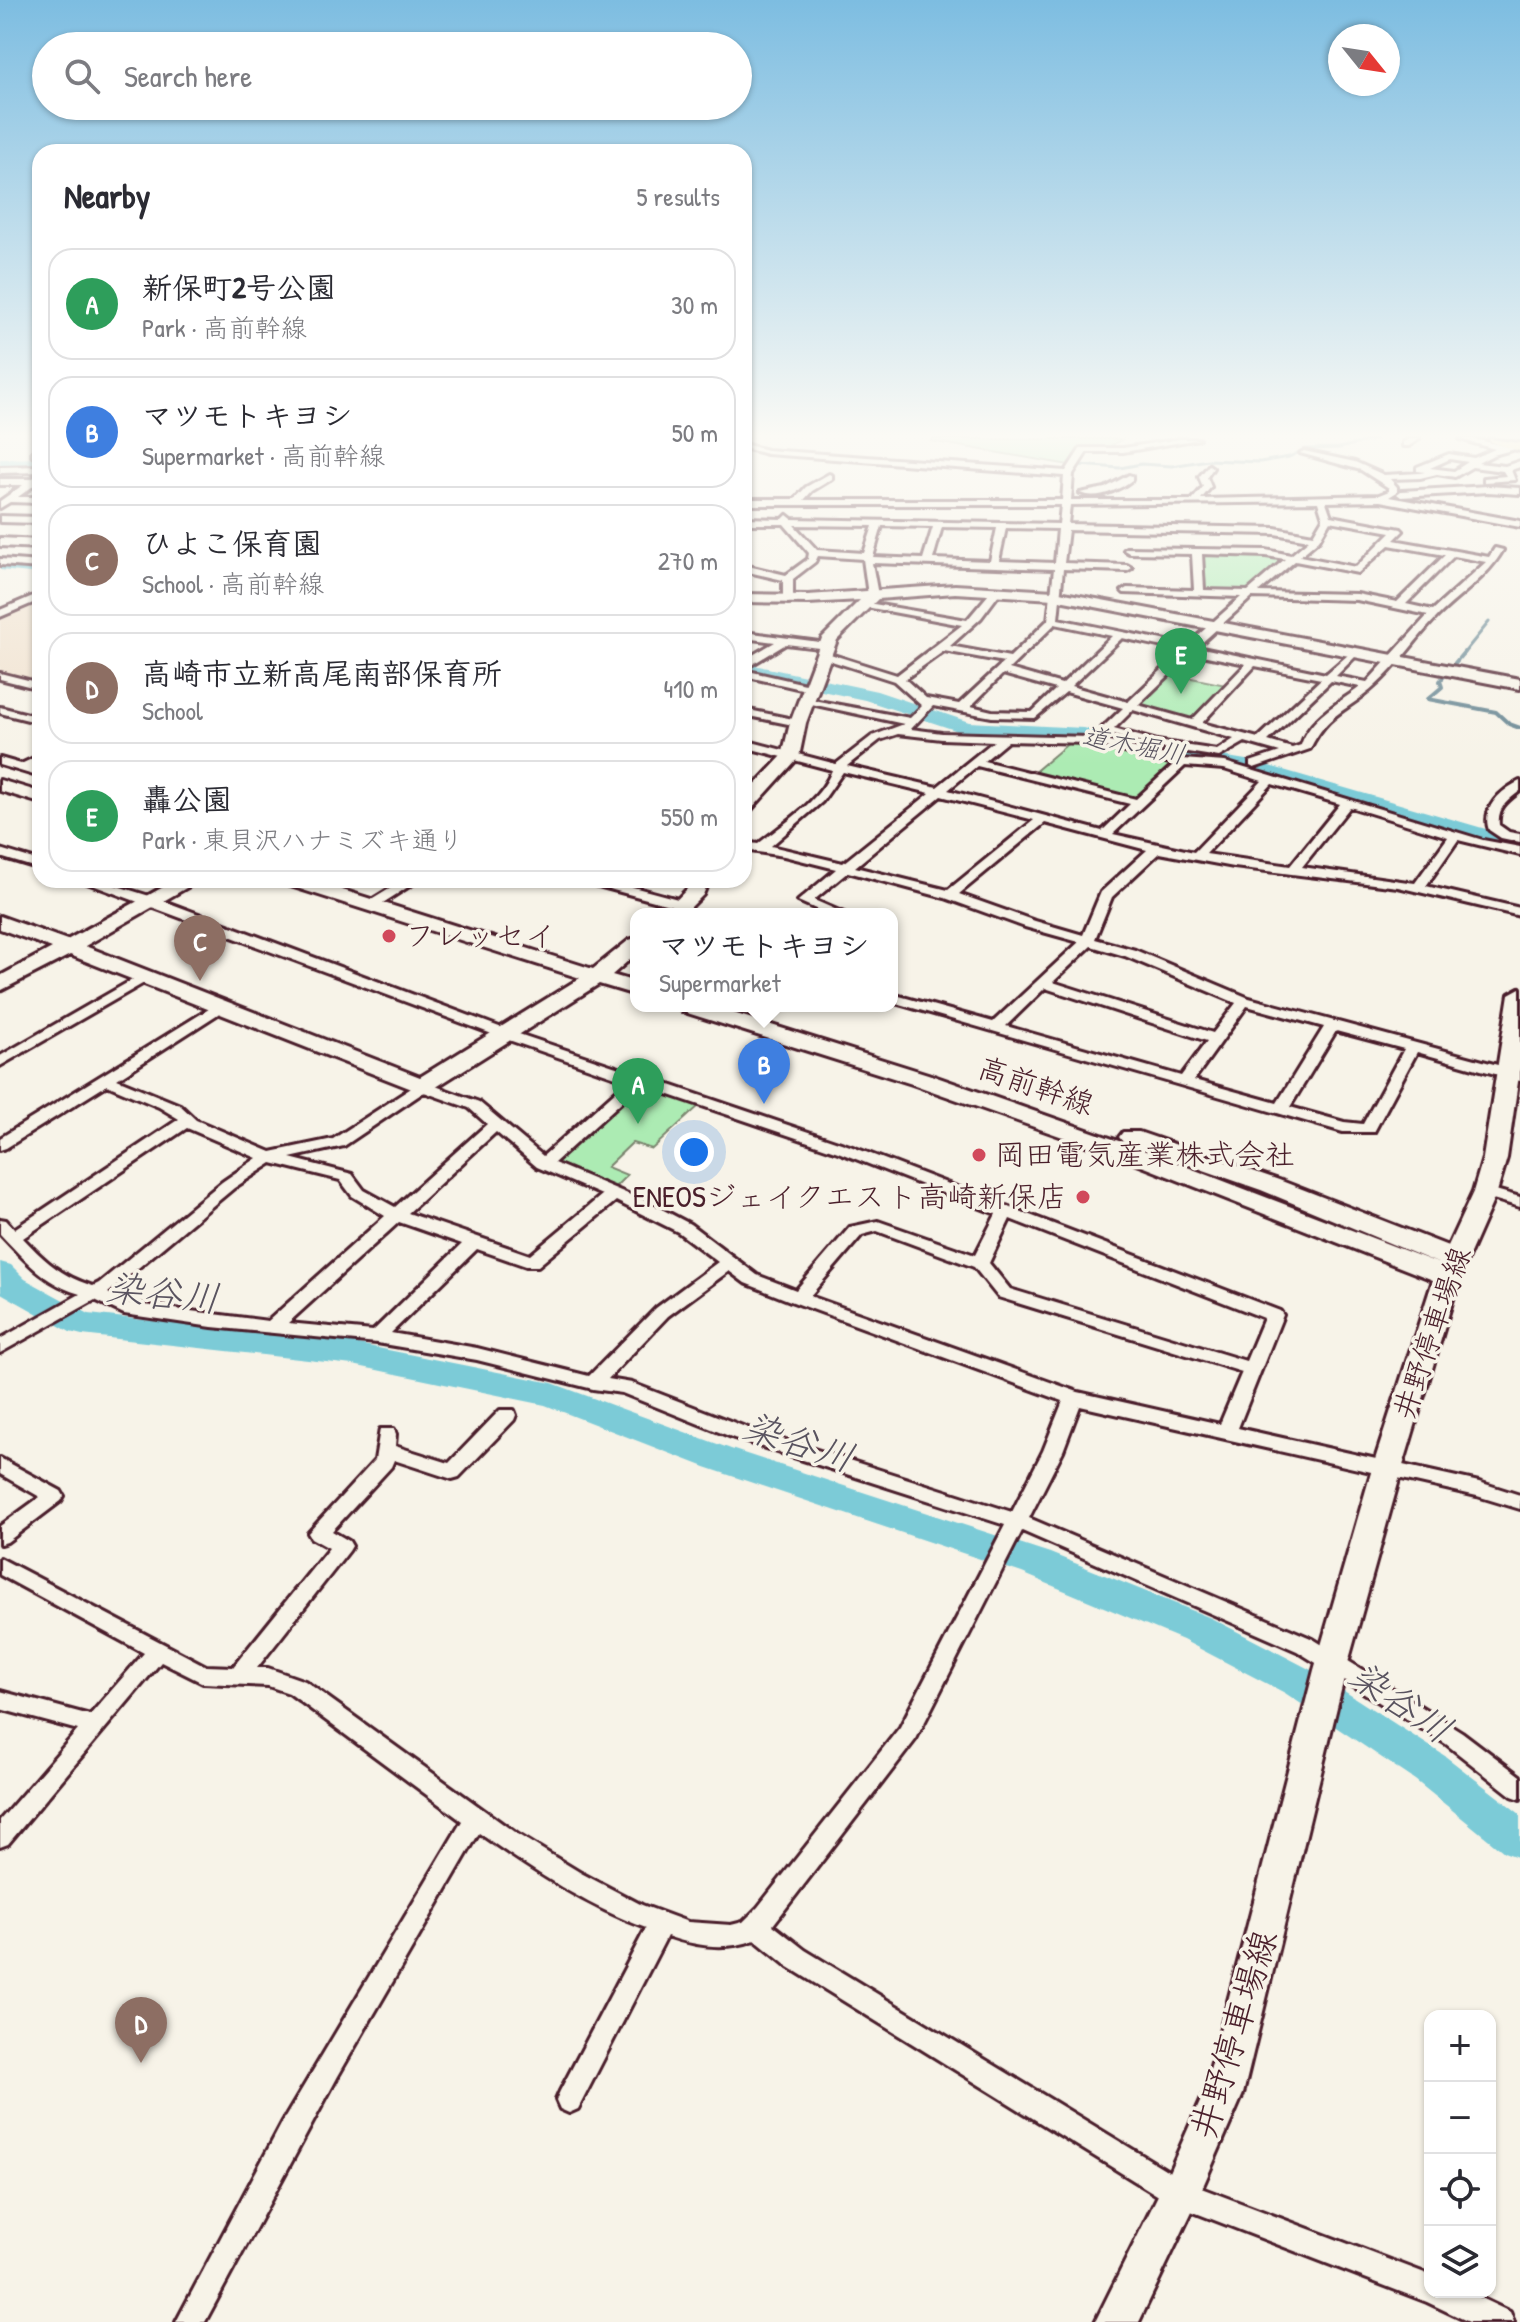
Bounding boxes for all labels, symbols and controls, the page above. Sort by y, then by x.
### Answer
north arrow [1328,24,1400,96]
search box [32,32,752,120]
icon: search [60,54,104,98]
text: Search here [124,56,252,96]
text: Nearby [64,173,150,219]
text: 5 results [636,179,720,214]
text: 新保町2号公園 [142,267,336,307]
text: A [86,287,98,322]
text: 30 m [671,287,718,322]
text: Park · 高前幹線 [142,310,307,345]
text: マツモトキヨシ [142,395,352,435]
text: B [85,415,99,450]
text: 50 m [672,415,718,450]
text: Supermarket · 高前幹線 [142,438,385,473]
text: ひよこ保育園 [142,523,322,563]
text: C [85,543,99,578]
text: 270 m [658,543,718,578]
text: School · 高前幹線 [142,566,324,601]
pin: E [1155,628,1207,694]
text: 高崎市立新高尾南部保育所 [142,653,502,693]
text: D [86,671,98,706]
text: 410 m [664,671,718,706]
text: School [142,693,203,728]
water label: 道木堀川 [1080,717,1188,772]
text: 轟公園 [142,779,232,819]
text: E [86,799,98,834]
text: 550 m [661,799,718,834]
text: Park · 東貝沢ハナミズキ通り [142,822,464,857]
popup [630,908,898,1012]
pin: C [174,915,226,981]
place label: フレッセイ [405,915,555,955]
text: マツモトキヨシ [659,925,869,965]
marker: フレッセイ [380,927,398,945]
text: Supermarket [659,965,781,1000]
pin: B [738,1038,790,1104]
street label: 高前幹線 [973,1047,1100,1123]
pin: A [612,1058,664,1124]
your location [674,1132,714,1172]
place label: 岡田電気産業株式会社 [995,1134,1295,1174]
marker: 岡田電気産業株式会社 [970,1146,988,1164]
place label: ENEOSジェイクエスト高崎新保店 [633,1176,1067,1216]
marker: ENEOSジェイクエスト高崎新保店 [1074,1188,1092,1206]
street label: 井野停車場線 [1383,1241,1479,1424]
water label: 染谷川 [104,1260,223,1324]
water label: 染谷川 [737,1399,862,1483]
water label: 染谷川 [1340,1648,1463,1755]
street label: 井野停車場線 [1178,1923,1288,2144]
pin: D [115,1997,167,2063]
map controls [1424,2010,1496,2298]
button: + [1424,2010,1496,2082]
button: − [1424,2082,1496,2154]
button: locate [1424,2154,1496,2226]
button: layers [1424,2226,1496,2298]

